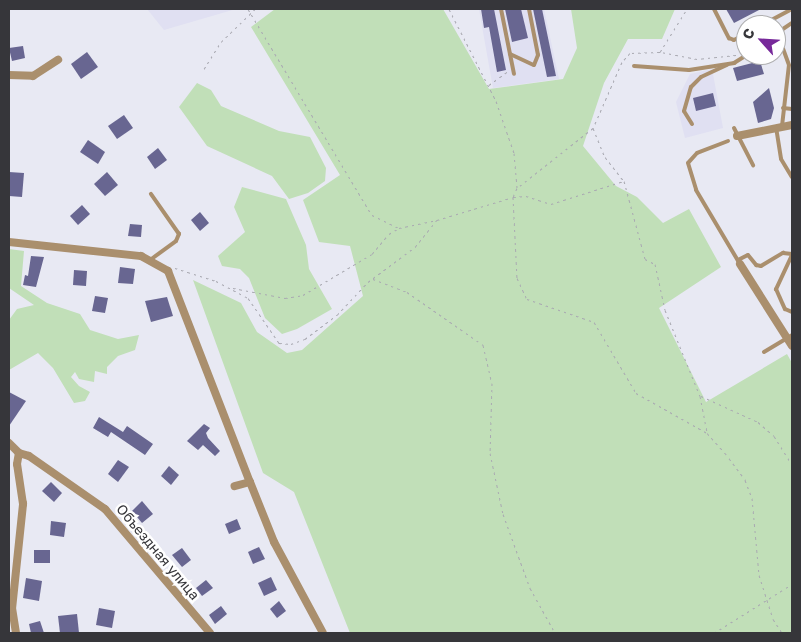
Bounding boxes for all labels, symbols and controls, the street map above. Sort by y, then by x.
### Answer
north arrow [736,15,786,65]
text: С [738,25,758,42]
street label: Объездная улица [113,501,203,603]

